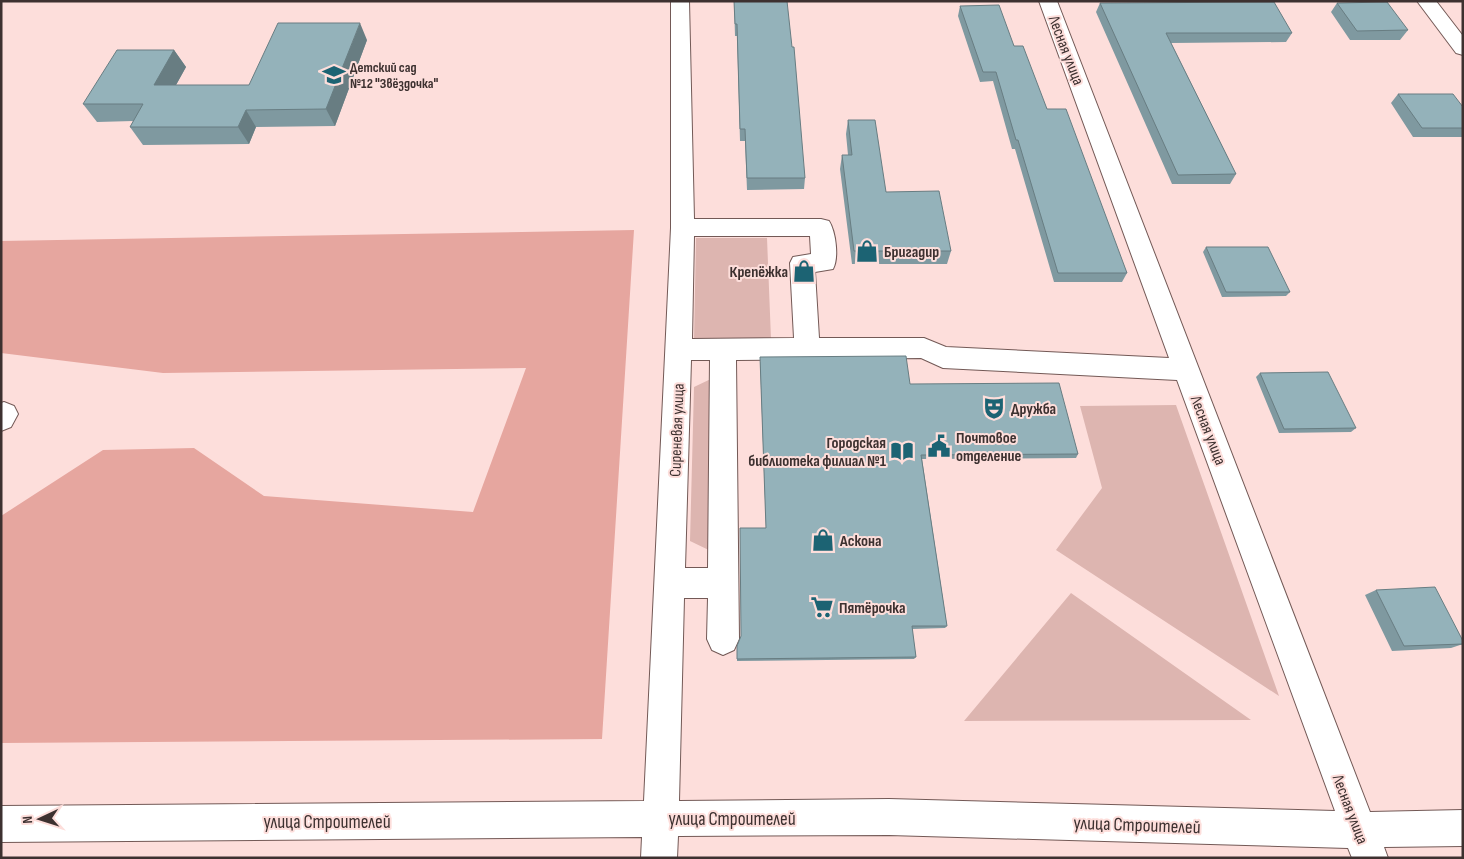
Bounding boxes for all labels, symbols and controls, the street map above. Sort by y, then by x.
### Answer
street label: Лесная улица [1043,12,1087,88]
place label: Детский сад №12 "Звёздочка" [350,59,439,92]
school or university icon: Детский сад №12 "Звёздочка" [321,62,347,88]
shop icon: Бригадир [854,238,880,264]
place label: Бригадир [884,243,939,262]
shop icon: Крепёжка [791,258,817,284]
place label: Крепёжка [730,263,788,282]
street label: Сиреневая улица [666,383,689,477]
street label: Лесная улица [1185,392,1229,468]
theatre icon: Дружба [981,395,1007,421]
place label: Дружба [1011,400,1056,419]
place label: Почтовое отделение [956,429,1021,466]
public building icon: Почтовое отделение [926,433,952,459]
place label: Городская библиотека филиал №1 [748,434,887,471]
library icon: Городская библиотека филиал №1 [889,438,915,464]
shop icon: Аскона [810,527,836,553]
place label: Аскона [839,532,882,551]
supermarket icon: Пятёрочка [809,594,835,620]
place label: Пятёрочка [839,599,906,618]
street label: Лесная улица [1327,771,1371,847]
north arrow [15,794,65,844]
street label: улица Строителей [668,808,796,831]
street label: улица Строителей [263,811,391,834]
street label: улица Строителей [1073,812,1201,839]
text: N [19,816,36,824]

